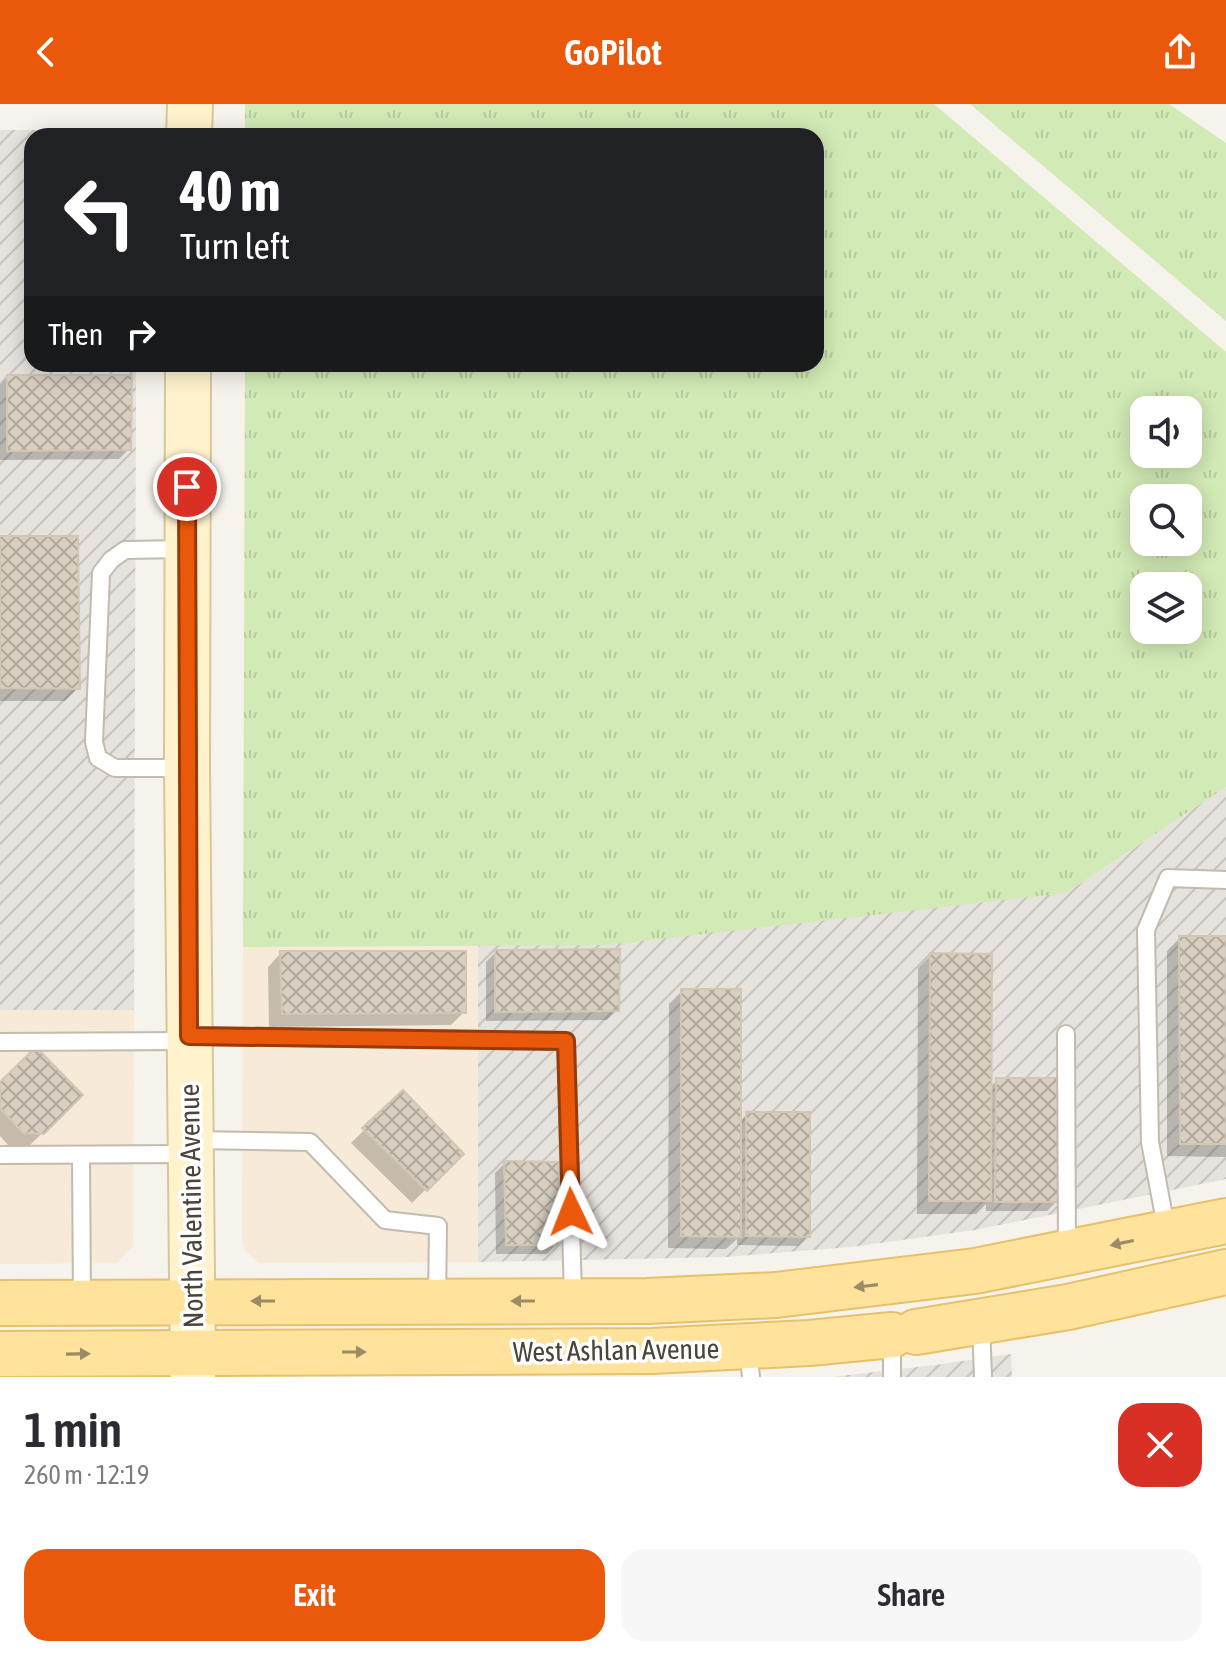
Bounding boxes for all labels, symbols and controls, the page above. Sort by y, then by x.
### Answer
icon: back [24,30,68,74]
icon: share [1158,30,1202,74]
text: GoPilot [564,31,662,73]
text: 40 m [180,159,281,223]
icon: left [48,160,152,264]
text: Turn left [180,225,290,267]
icon: right [119,312,163,356]
text: Then [48,317,103,351]
map controls [1130,396,1202,644]
button: sound [1130,396,1202,468]
pin [153,453,221,521]
icon: arrive [165,465,209,509]
button: search [1130,484,1202,556]
button: layers [1130,572,1202,644]
street label: North Valentine Avenue [173,1083,209,1329]
position arrow [529,1170,613,1254]
one-way arrow [1110,1237,1135,1249]
one-way arrow [853,1279,878,1292]
one-way arrow [250,1295,275,1307]
one-way arrow [510,1295,535,1307]
street label: West Ashlan Avenue [512,1332,720,1368]
one-way arrow [342,1346,367,1359]
one-way arrow [66,1348,91,1360]
text: 1 min [24,1402,122,1457]
button: close [1118,1403,1202,1487]
text: 260 m · 12:19 [24,1460,149,1490]
button: Exit [24,1549,605,1641]
button: Share [621,1549,1202,1641]

